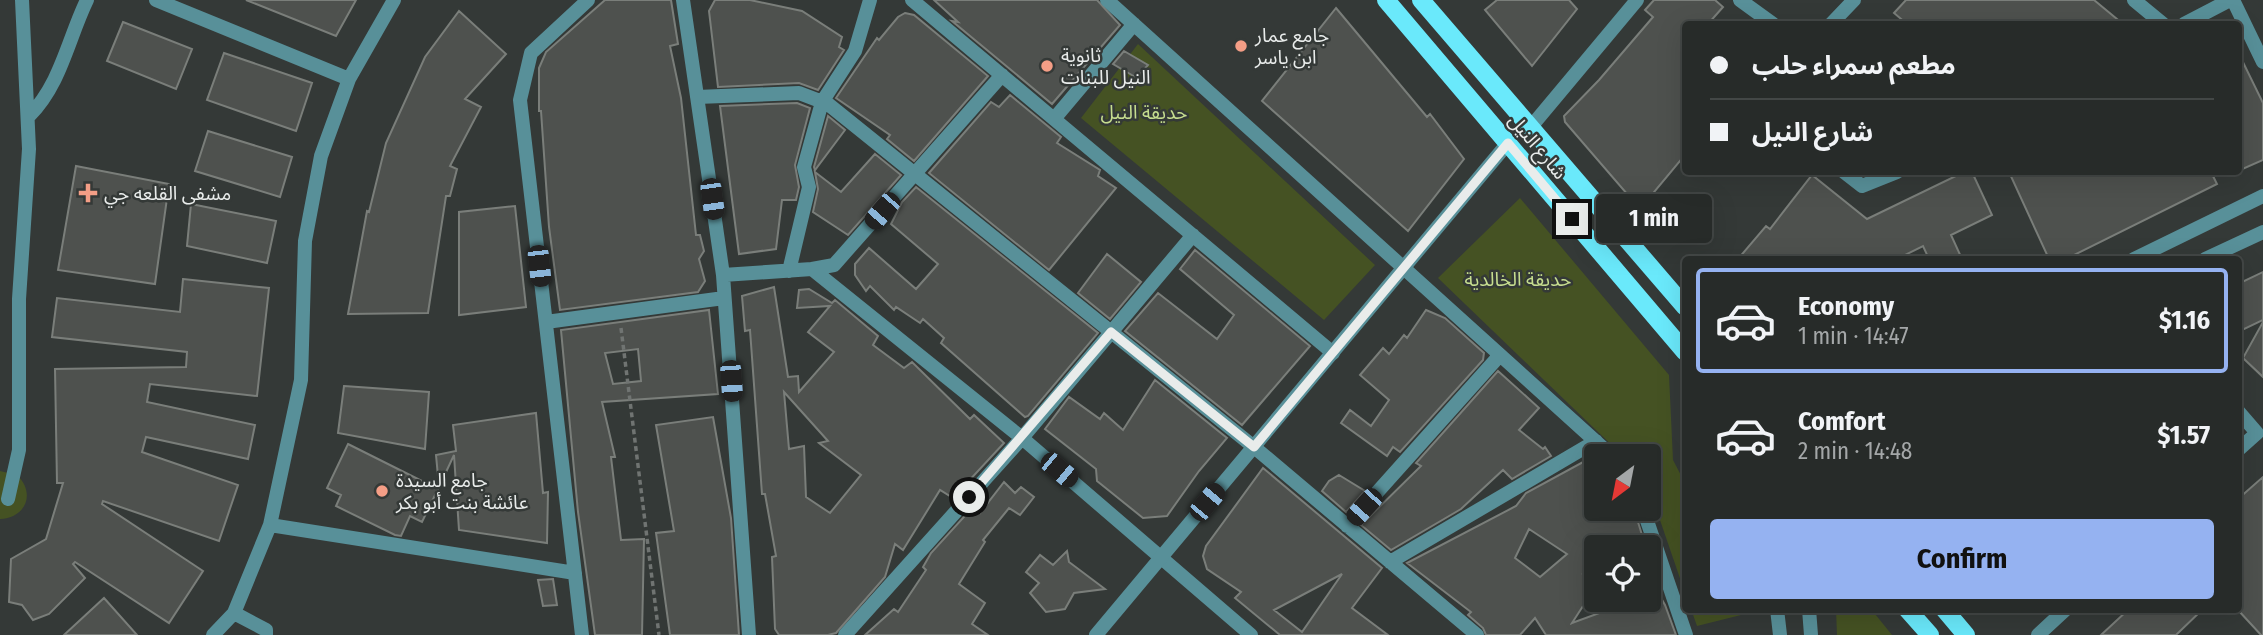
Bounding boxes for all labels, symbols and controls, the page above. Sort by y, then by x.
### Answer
place label: جامع عمار ابن ياسر [1254,24,1329,69]
marker: جامع عمار ابن ياسر [1233,38,1249,54]
place label: ثانوية النيل للبنات [1061,44,1150,89]
text: مطعم سمراء حلب [1752,50,1956,81]
marker: ثانوية النيل للبنات [1039,58,1055,74]
park label: حديقة النيل [1100,101,1188,124]
street label: شارع النيل [1502,109,1572,185]
text: شارع النيل [1752,117,1873,148]
car [699,177,726,221]
place label: مشفى القلعه جي [104,182,231,208]
marker: مشفى القلعه جي [78,183,98,203]
car [861,188,904,234]
callout: 1 min [1596,194,1712,244]
route end [1556,203,1588,235]
text: 1 min [1629,204,1679,232]
car [527,244,552,288]
park label: حديقة الخالدية [1464,268,1572,291]
icon: car [1714,289,1777,352]
text: Economy [1798,291,1894,322]
text: $1.16 [2159,305,2210,336]
text: 1 min · 14:47 [1798,322,1909,350]
car [720,359,743,403]
icon: car [1714,404,1777,467]
text: Comfort [1798,406,1886,437]
text: $1.57 [2158,420,2210,451]
text: 2 min · 14:48 [1798,437,1912,465]
north arrow [1584,444,1661,522]
map controls [1584,444,1661,612]
car [1037,448,1082,492]
place label: جامع السيدة عائشة بنت أبو بكر [395,469,528,514]
car [1186,479,1229,525]
route start [953,481,985,513]
marker: جامع السيدة عائشة بنت أبو بكر [374,483,390,499]
car [1343,484,1386,530]
button: Confirm [1710,519,2214,599]
button: locate [1584,535,1661,612]

